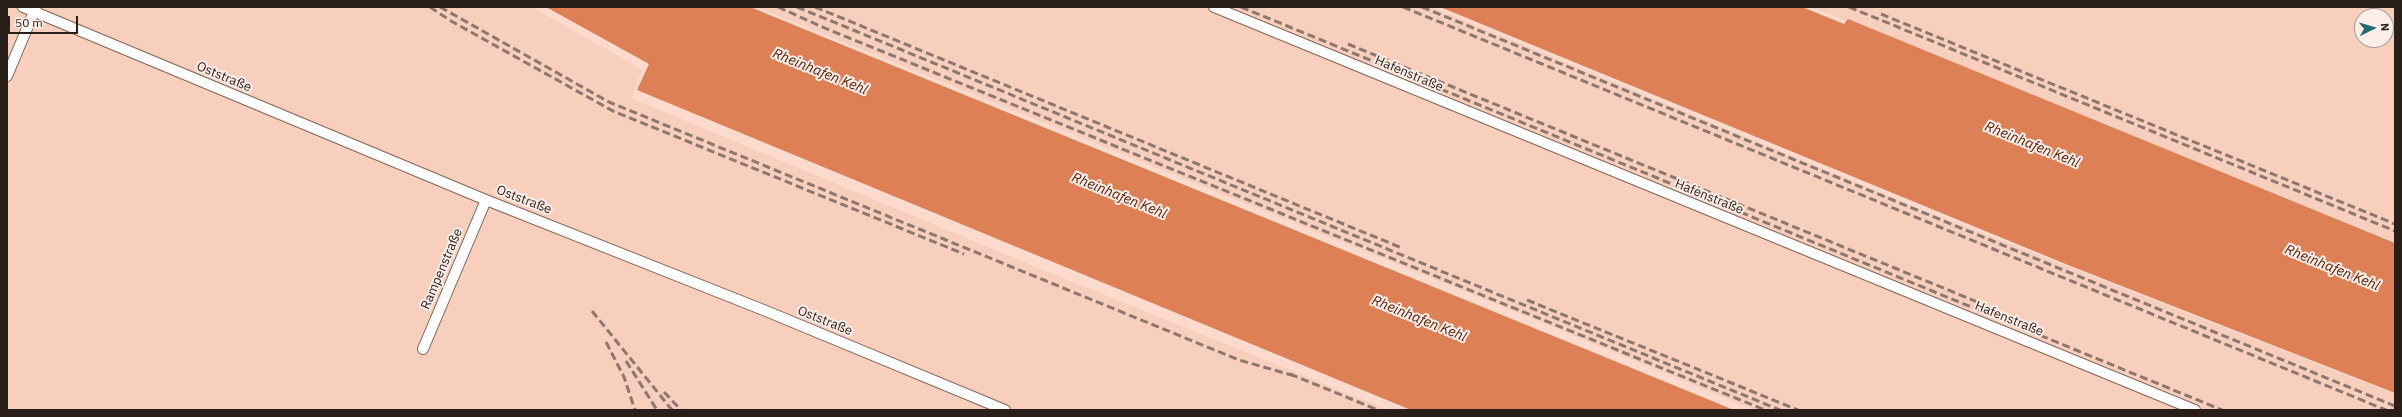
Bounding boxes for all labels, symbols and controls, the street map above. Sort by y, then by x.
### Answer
scale bar [10,8,80,34]
north arrow [2354,8,2394,48]
text: 50 m [15,15,43,30]
text: N [2378,22,2392,32]
water label: Rheinhafen Kehl [770,45,870,99]
street label: Hafenstraße [1372,53,1446,95]
street label: Oststraße [194,59,254,95]
water label: Rheinhafen Kehl [1982,118,2082,172]
water label: Rheinhafen Kehl [1069,169,1169,223]
street label: Hafenstraße [1672,176,1746,218]
street label: Oststraße [494,182,554,218]
street label: Rampenstraße [418,226,466,312]
water label: Rheinhafen Kehl [2282,241,2382,295]
water label: Rheinhafen Kehl [1369,292,1469,346]
street label: Hafenstraße [1972,298,2046,340]
street label: Oststraße [795,303,855,339]

